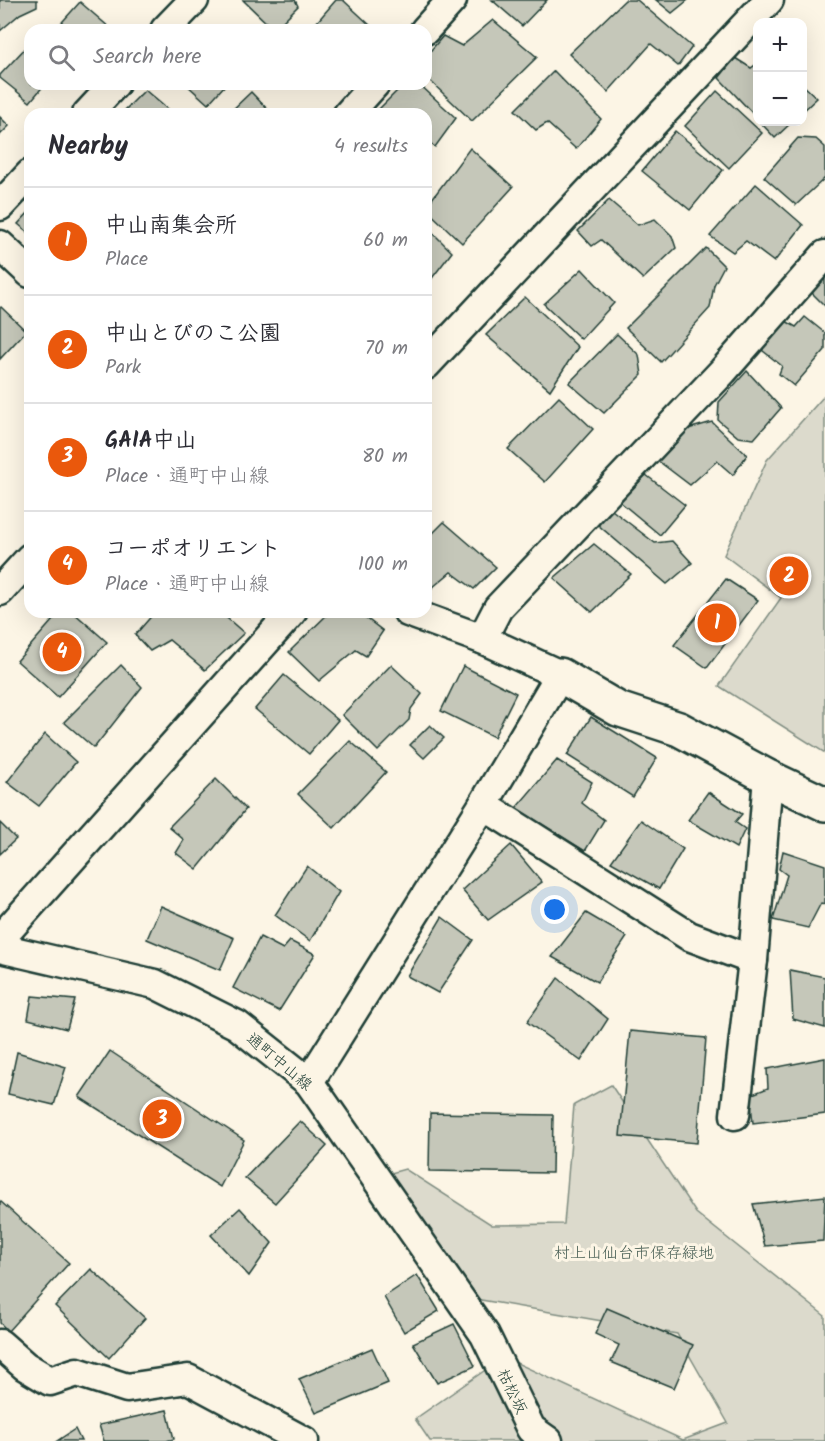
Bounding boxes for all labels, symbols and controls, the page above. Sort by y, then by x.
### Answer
map controls [753,18,807,126]
button: + [753,18,807,72]
search box [24,24,432,90]
text: Search here [93,40,201,75]
icon: search [45,41,78,74]
button: − [753,72,807,126]
text: Nearby [48,126,128,168]
text: 4 results [334,131,408,163]
text: 中山南集会所 [105,209,237,244]
text: 1 [64,225,71,257]
text: 60 m [363,225,408,257]
text: Place [105,244,148,276]
text: 中山とびのこ公園 [105,317,281,352]
text: 2 [62,333,73,365]
text: 70 m [365,333,408,365]
text: Park [105,352,141,384]
text: GAIA中山 [105,424,197,459]
text: 3 [62,441,73,473]
text: 80 m [362,441,408,473]
text: Place · 通町中山線 [105,461,269,493]
text: コーポオリエント [105,532,281,567]
text: 4 [62,549,73,581]
text: 100 m [358,549,408,581]
pin: 2 [770,554,808,598]
text: Place · 通町中山線 [105,569,269,601]
pin: 1 [698,600,736,646]
pin: 4 [42,630,82,674]
your location [540,895,569,924]
street label: 通町中山線 [240,1027,318,1097]
pin: 3 [142,1096,182,1142]
park label: 村上山仙台市保存緑地 [554,1241,714,1266]
street label: 枯松坂 [490,1365,533,1419]

